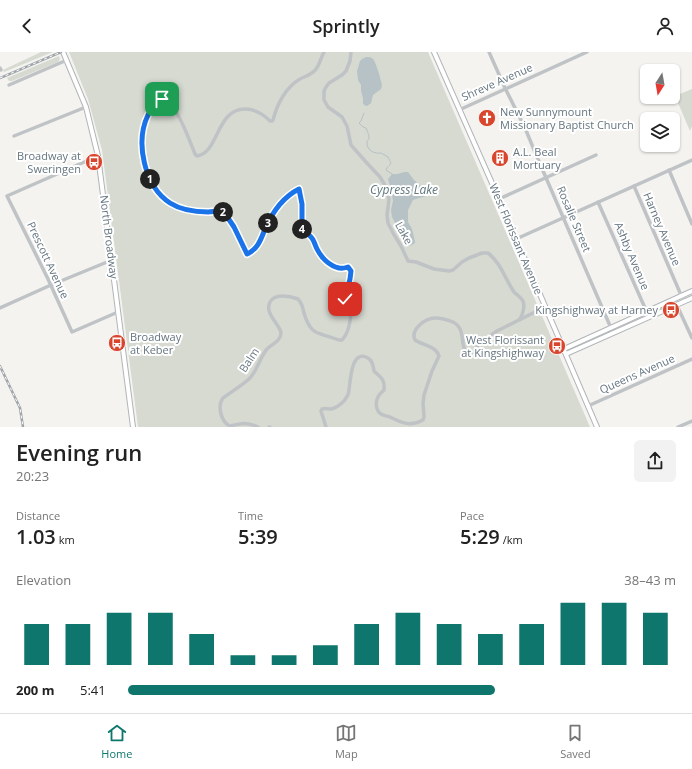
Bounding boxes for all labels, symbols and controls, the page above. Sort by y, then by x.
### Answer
text: Sprintly [312,14,380,38]
icon: back [16,15,38,37]
icon: person [654,15,676,37]
street label: Shreve Avenue [459,59,535,104]
north arrow [640,64,680,104]
map controls [640,64,680,152]
pin [145,82,179,116]
icon: arrive [151,88,173,110]
place label: New Sunnymount Missionary Baptist Church [500,104,634,132]
church icon: New Sunnymount Missionary Baptist Church [477,108,497,128]
button: layers [640,112,680,152]
place label: A.L. Beal Mortuary [513,144,561,172]
place label: Broadway at Sweringen [17,148,81,176]
building icon: A.L. Beal Mortuary [490,148,510,168]
bus stop icon: Broadway at Sweringen [84,152,104,172]
pin: 1 [140,169,160,189]
text: 1 [147,171,153,186]
water label: Cypress Lake [370,181,438,198]
street label: West Florissant Avenue [486,181,547,297]
street label: Rosalie Street [554,184,595,254]
street label: Harney Avenue [640,190,685,268]
street label: North Broadway [97,194,122,280]
pin: 2 [213,202,233,222]
text: 2 [220,204,226,219]
pin: 3 [258,213,278,233]
text: 3 [265,215,271,230]
street label: Prescott Avenue [24,219,73,301]
pin: 4 [292,219,312,239]
street label: Lake [392,219,417,247]
street label: Ashby Avenue [611,220,653,292]
text: 4 [299,221,305,236]
pin [328,282,362,316]
icon: check [334,288,356,310]
bus stop icon: Kingshighway at Harney [661,300,681,320]
place label: Kingshighway at Harney [535,302,658,317]
place label: Broadway at Keber [130,329,182,357]
place label: West Florissant at Kingshighway [461,332,544,360]
bus stop icon: Broadway at Keber [107,333,127,353]
bus stop icon: West Florissant at Kingshighway [547,336,567,356]
street label: Balm [235,345,262,375]
street label: Queens Avenue [597,350,677,397]
text: Evening run [16,437,142,467]
button: share [634,440,676,482]
text: 20:23 [16,467,49,485]
text: Distance [16,508,60,523]
text: Time [238,508,263,523]
text: Pace [460,508,484,523]
text: 1.03 [16,523,56,550]
text: 5:39 [238,523,278,550]
text: 5:29 [460,523,500,550]
text: km [56,532,75,547]
text: /km [500,532,523,547]
text: Elevation [16,571,71,589]
text: 38–43 m [624,571,676,589]
text: 200 m [16,681,54,699]
text: 5:41 [80,681,106,699]
tab: Home [101,722,132,761]
tab: Map [335,722,358,761]
tab: Saved [560,722,591,761]

